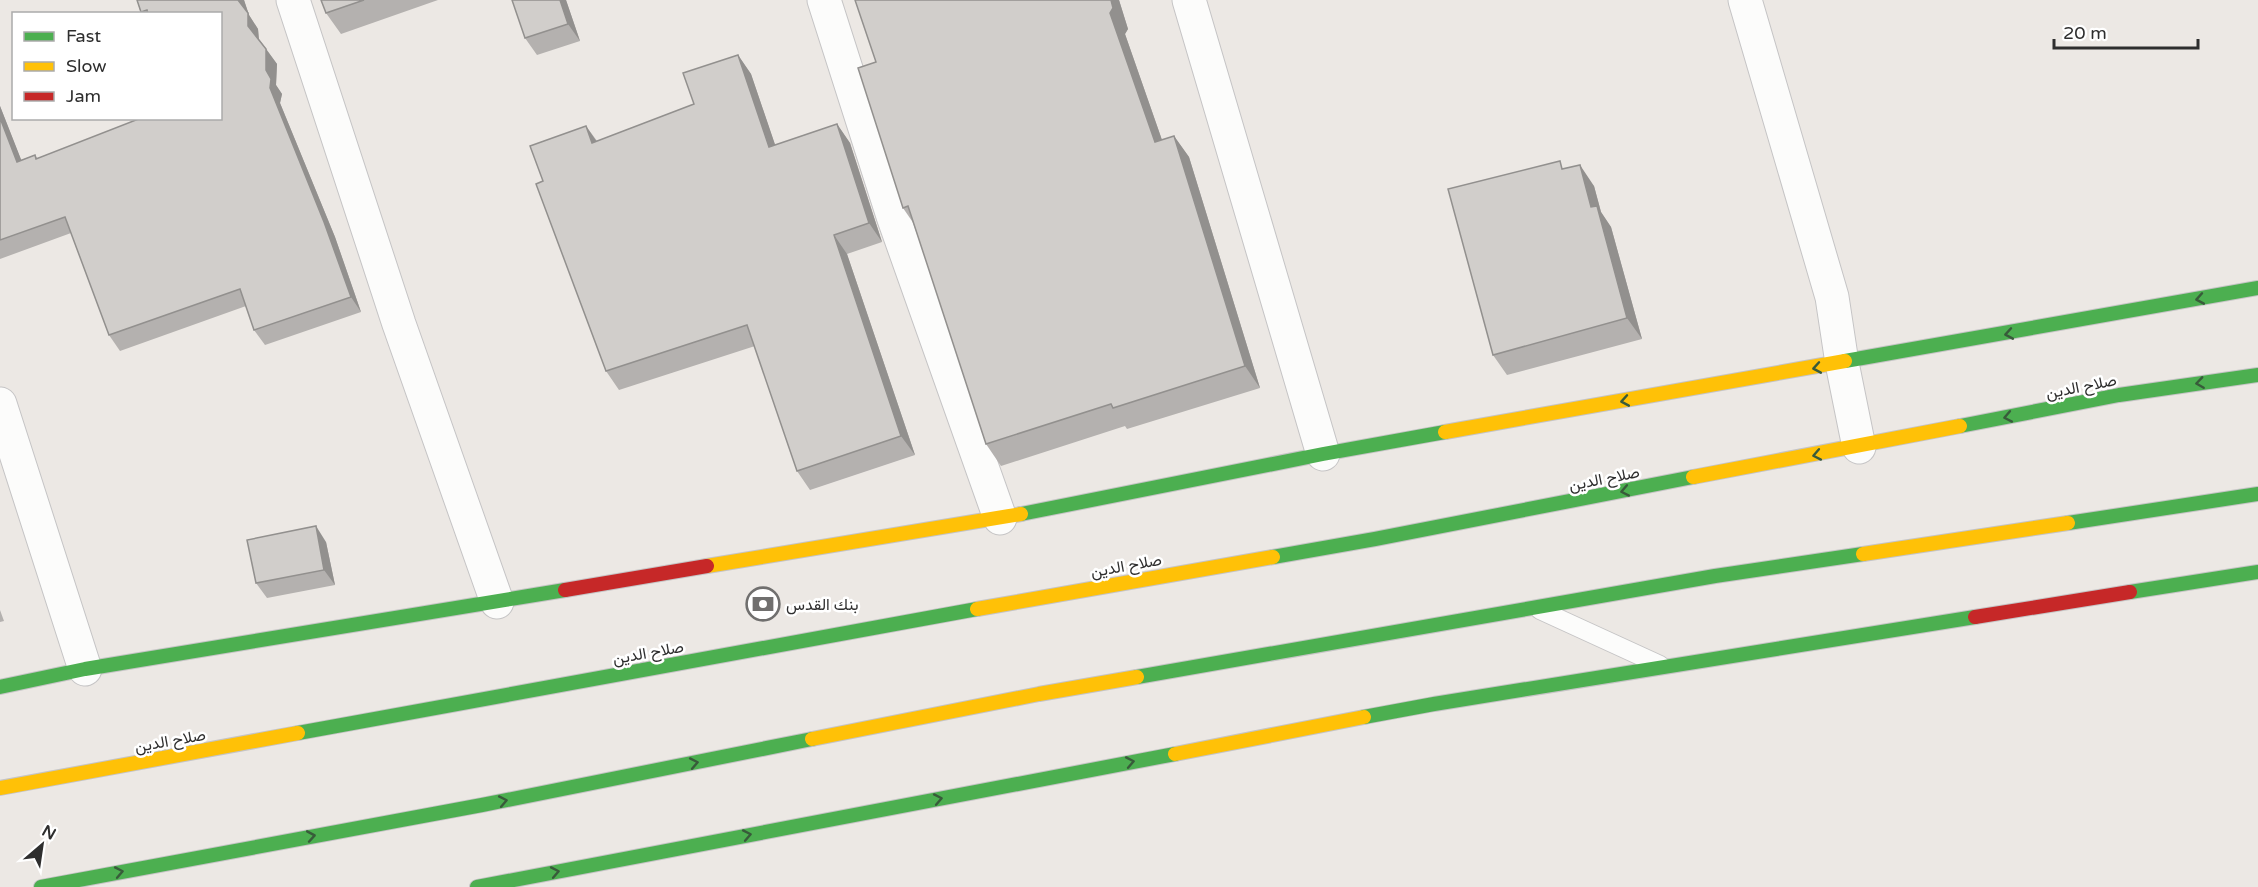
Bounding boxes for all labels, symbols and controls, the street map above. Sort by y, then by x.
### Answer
legend [12,12,222,120]
scale bar [2054,12,2198,50]
text: 20 m [2063,22,2107,44]
text: Fast [66,25,101,47]
text: Slow [66,55,107,77]
text: Jam [66,85,101,107]
one-way arrow [2196,292,2206,305]
one-way arrow [2004,327,2014,340]
one-way arrow [1812,361,1821,373]
street label: صلاح الدين [2044,370,2119,405]
one-way arrow [2195,377,2205,389]
one-way arrow [1620,394,1630,407]
one-way arrow [2003,410,2013,423]
one-way arrow [1812,448,1822,461]
street label: صلاح الدين [1567,462,1642,497]
one-way arrow [1621,484,1631,497]
street label: صلاح الدين [1089,550,1163,583]
bank icon: بنك القدس [745,586,781,622]
place label: بنك القدس [786,595,859,615]
street label: صلاح الدين [611,637,685,670]
street label: صلاح الدين [133,725,207,758]
one-way arrow [1125,756,1135,769]
one-way arrow [689,757,699,770]
one-way arrow [933,793,943,806]
one-way arrow [497,795,507,808]
north arrow [12,815,72,875]
text: N [38,821,59,845]
one-way arrow [742,829,752,842]
one-way arrow [306,830,316,843]
one-way arrow [114,866,124,879]
one-way arrow [550,866,560,879]

